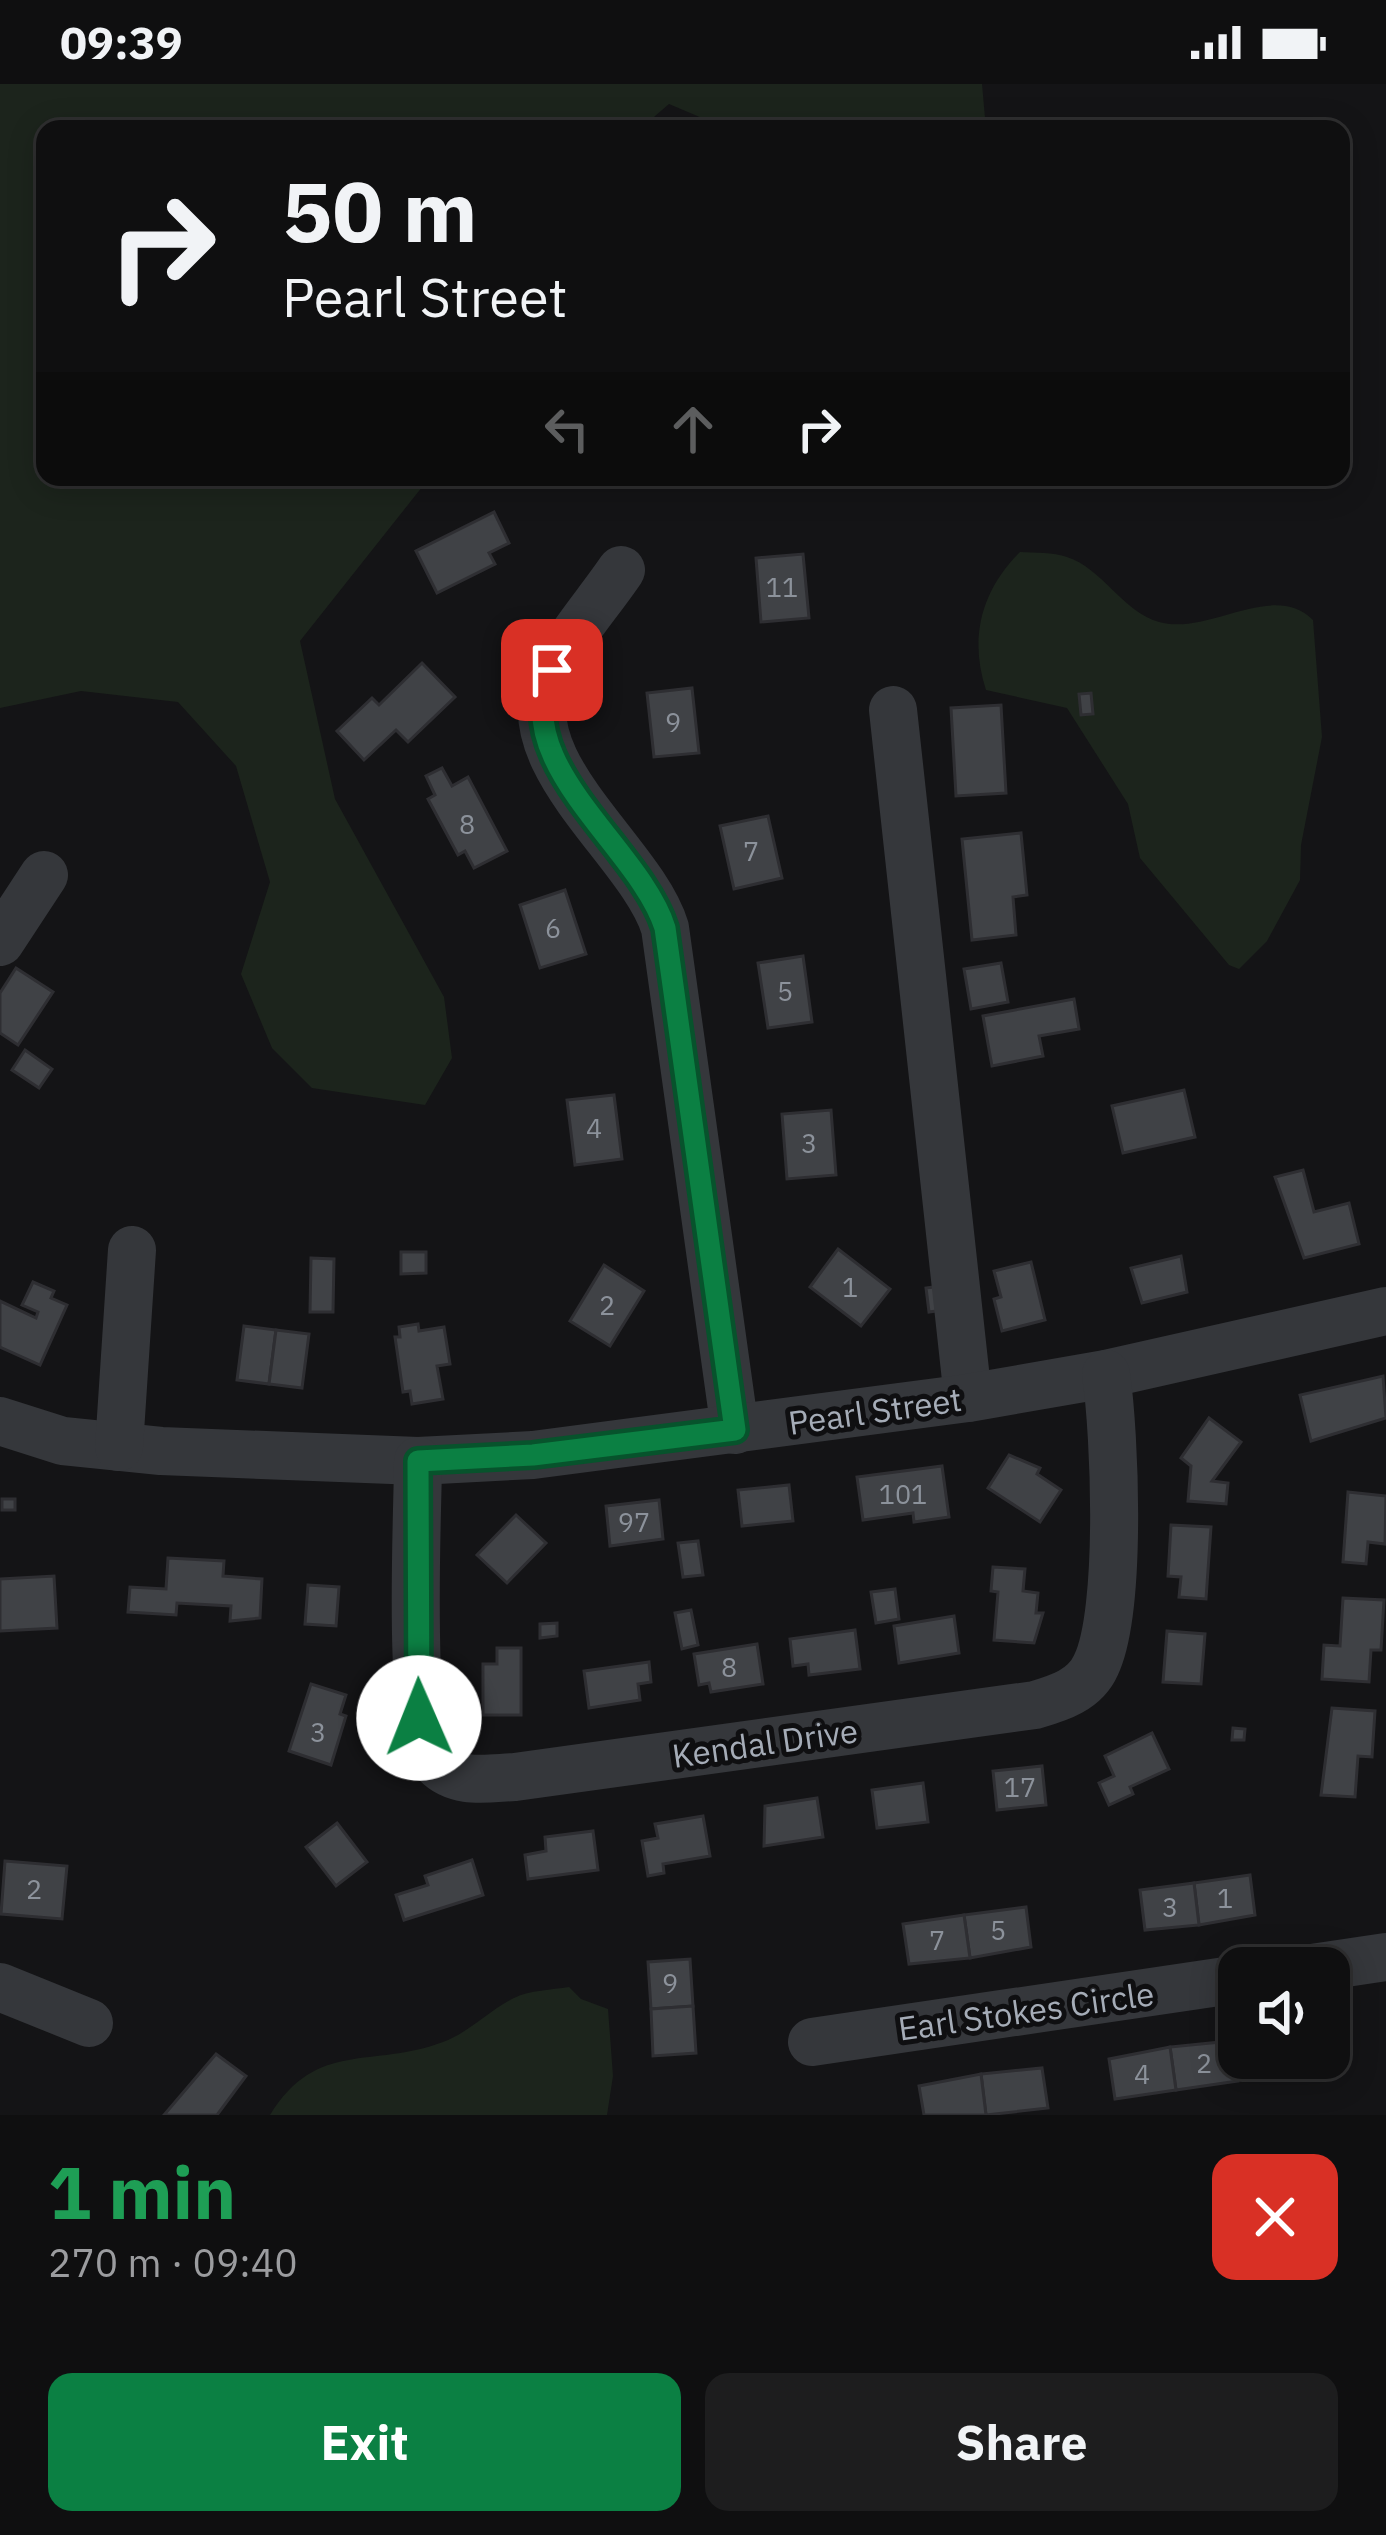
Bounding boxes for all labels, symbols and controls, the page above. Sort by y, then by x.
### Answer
text: 09:39 [60,13,183,71]
text: 50 m [282,156,478,265]
icon: right [84,168,240,324]
text: Pearl Street [282,262,568,332]
icon: left [534,396,600,462]
icon: ahead [660,396,726,462]
icon: right [786,396,852,462]
house number: 11 [766,569,798,604]
pin [501,619,603,721]
icon: arrive [519,637,585,703]
house number: 9 [665,704,681,739]
house number: 8 [459,806,475,841]
house number: 7 [743,833,759,868]
house number: 6 [545,910,561,945]
house number: 5 [777,973,793,1008]
house number: 4 [586,1110,602,1145]
house number: 3 [801,1125,817,1160]
house number: 1 [842,1269,858,1304]
house number: 2 [599,1287,615,1322]
street label: Pearl Street [786,1377,964,1444]
house number: 101 [879,1476,927,1511]
house number: 97 [618,1504,650,1539]
house number: 8 [721,1649,737,1684]
position arrow [356,1655,482,1781]
street label: Kendal Drive [669,1708,861,1777]
house number: 3 [310,1714,326,1749]
house number: 17 [1004,1769,1036,1804]
house number: 2 [26,1871,42,1906]
house number: 1 [1217,1880,1233,1915]
house number: 3 [1162,1889,1178,1924]
house number: 5 [990,1912,1006,1947]
house number: 7 [929,1922,945,1957]
map controls [1218,1947,1350,2079]
button: sound [1218,1947,1350,2079]
house number: 9 [662,1965,678,2000]
street label: Earl Stokes Circle [895,1971,1157,2050]
house number: 2 [1196,2045,1212,2080]
house number: 4 [1134,2056,1150,2091]
text: 1 min [48,2145,236,2239]
button: close [1212,2154,1338,2280]
text: 270 m · 09:40 [48,2237,298,2288]
button: Exit [48,2373,681,2511]
button: Share [705,2373,1338,2511]

